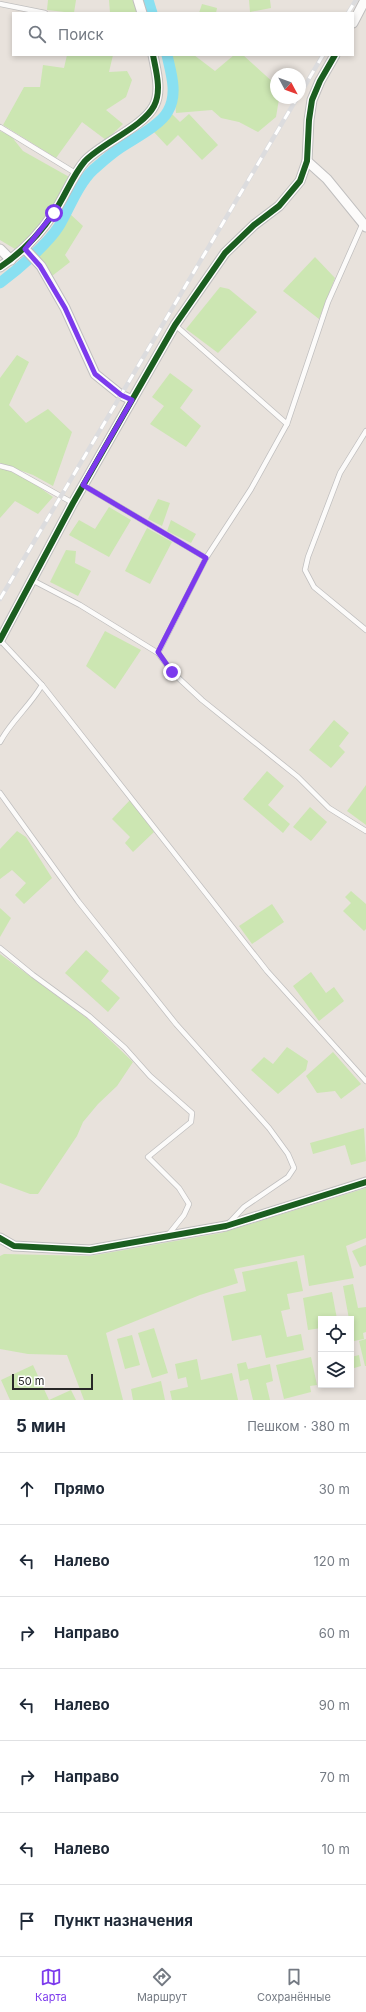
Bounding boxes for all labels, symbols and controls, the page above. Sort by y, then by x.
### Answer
search box [12,12,354,56]
icon: search [26,23,48,45]
text: Поиск [58,25,104,44]
north arrow [270,68,306,104]
route start [45,204,63,222]
route end [163,663,181,681]
map controls [318,1316,354,1388]
button: locate [318,1316,354,1352]
button: layers [318,1352,354,1388]
scale bar [12,1372,93,1391]
text: 50 m [18,1374,44,1388]
text: 5 мин [16,1416,66,1436]
text: Пешком · 380 m [247,1418,350,1434]
icon: ahead [16,1478,38,1500]
text: Прямо [54,1479,105,1498]
text: 30 m [319,1481,350,1497]
icon: left [16,1550,38,1572]
text: Налево [54,1551,110,1570]
text: 120 m [314,1553,350,1569]
icon: right [16,1622,38,1644]
text: Направо [54,1623,119,1642]
text: 60 m [319,1625,350,1641]
icon: left [16,1694,38,1716]
text: Налево [54,1695,110,1714]
text: 90 m [319,1697,350,1713]
icon: right [16,1766,38,1788]
text: Направо [54,1767,119,1786]
text: 70 m [320,1769,350,1785]
icon: left [16,1838,38,1860]
text: Налево [54,1839,110,1858]
text: 10 m [321,1841,350,1857]
icon: arrive [16,1910,38,1932]
text: Пункт назначения [54,1911,193,1930]
tab: Карта [35,1966,67,2004]
tab: Маршрут [137,1966,187,2004]
tab: Сохранённые [257,1966,331,2004]

